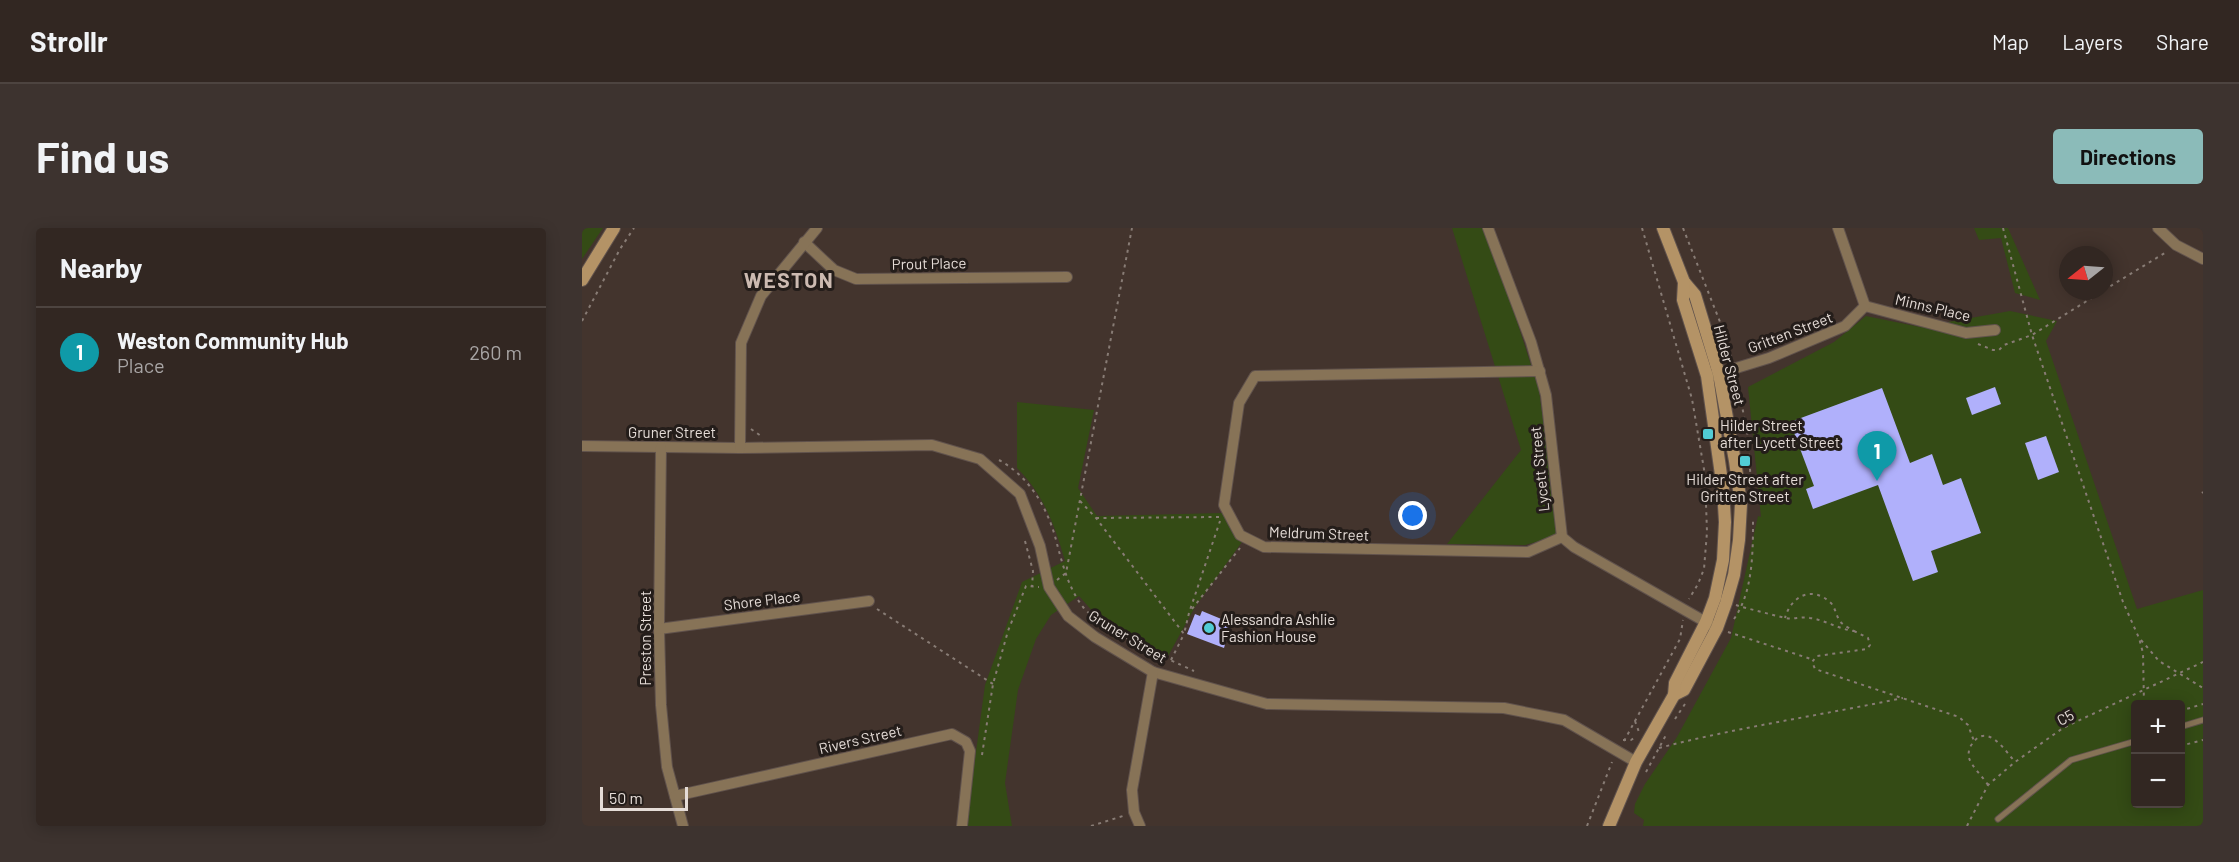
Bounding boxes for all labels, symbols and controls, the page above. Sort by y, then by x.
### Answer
text: Strollr [30,24,108,58]
text: Map [1992,29,2029,54]
text: Layers [2062,29,2123,54]
text: Share [2156,29,2209,54]
button: Directions [2053,129,2203,184]
text: Find us [36,131,169,181]
north arrow [2059,246,2113,300]
text: Nearby [60,252,142,283]
street label: Prout Place [892,253,966,273]
district label: WESTON [744,267,834,292]
street label: Minns Place [1894,290,1972,324]
street label: Gritten Street [1745,308,1835,356]
street label: Hilder Street [1711,323,1749,407]
text: Weston Community Hub [117,327,349,353]
text: 1 [76,340,83,364]
text: 260 m [469,340,522,364]
text: Place [117,353,165,377]
place label: Hilder Street after Lycett Street [1720,416,1840,451]
street label: Gruner Street [628,423,716,441]
street label: Lycett Street [1526,426,1552,512]
marker: Hilder Street after Lycett Street [1701,427,1715,441]
pin: 1 [1858,432,1896,481]
marker: Hilder Street after Gritten Street [1738,454,1752,468]
place label: Hilder Street after Gritten Street [1686,470,1804,505]
your location [1398,501,1427,530]
street label: Meldrum Street [1269,522,1369,544]
street label: Shore Place [723,586,801,614]
street label: Preston Street [636,591,654,685]
street label: Gruner Street [1086,606,1170,666]
place label: Alessandra Ashlie Fashion House [1221,610,1335,645]
marker: Alessandra Ashlie Fashion House [1202,621,1216,635]
map controls [2131,700,2185,808]
button: + [2131,700,2185,754]
street label: C5 [2053,705,2077,729]
street label: Rivers Street [817,721,903,757]
button: − [2131,754,2185,808]
scale bar [600,784,688,812]
text: 50 m [609,788,643,807]

